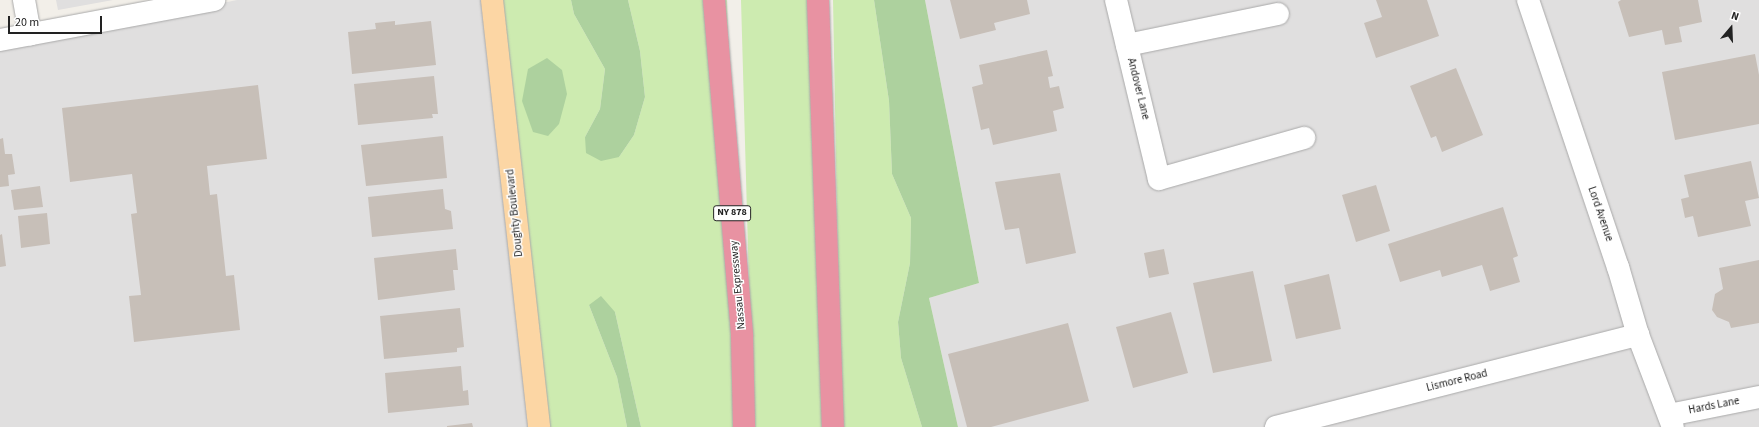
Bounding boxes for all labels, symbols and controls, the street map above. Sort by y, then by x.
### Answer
scale bar [10,8,104,34]
north arrow [1711,8,1751,48]
text: N [1729,8,1741,24]
text: 20 m [15,14,39,31]
street label: Andover Lane [1124,57,1152,121]
street label: Doughty Boulevard [504,168,526,258]
street label: Lord Avenue [1584,185,1616,243]
road number: NY 878 [713,205,751,221]
street label: Nassau Expressway [728,240,748,330]
street label: Lismore Road [1425,367,1489,395]
street label: Hards Lane [1687,395,1741,417]

